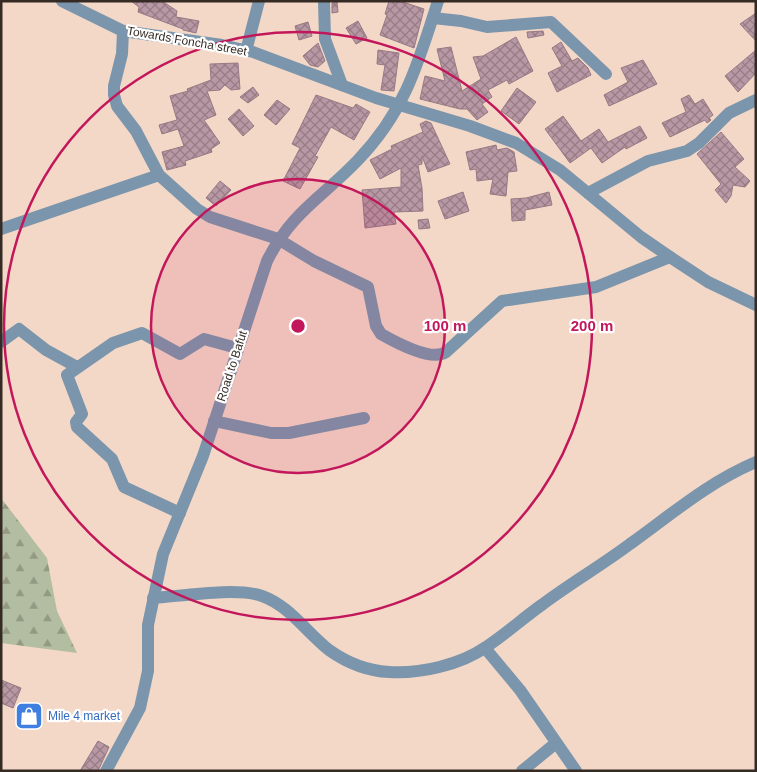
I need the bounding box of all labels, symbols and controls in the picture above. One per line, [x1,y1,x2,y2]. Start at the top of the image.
street label: Towards Foncha street [126,24,249,59]
centre of rings [289,317,307,335]
text: 100 m [424,317,466,334]
text: 200 m [571,317,613,334]
street label: Road to Bafut [214,328,250,403]
shop icon: Mile 4 market [14,701,44,731]
place label: Mile 4 market [48,709,121,723]

